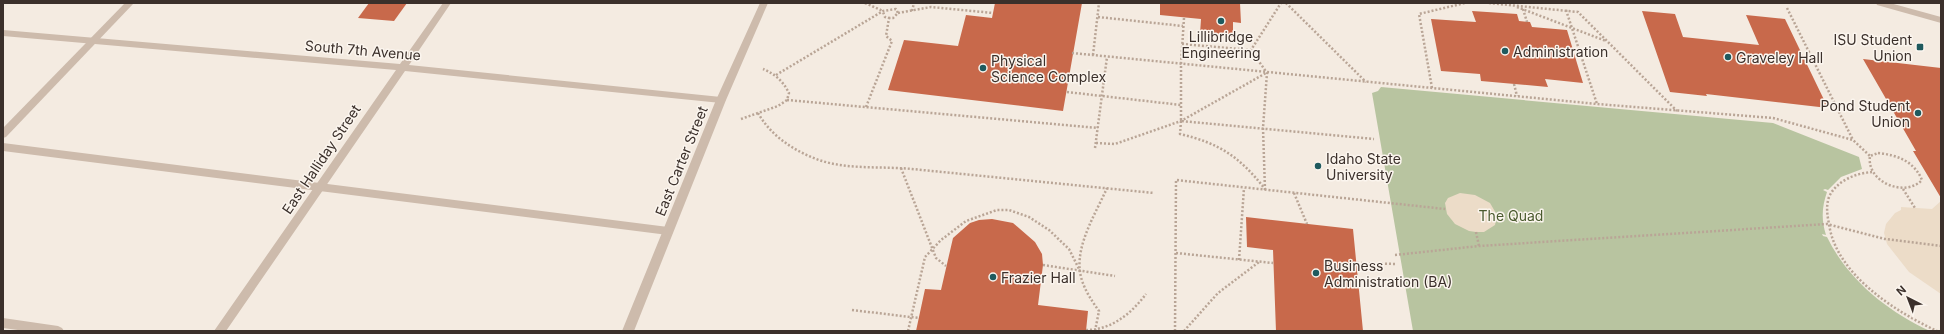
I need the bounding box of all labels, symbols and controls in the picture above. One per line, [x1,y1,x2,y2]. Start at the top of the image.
marker: Lillibridge Engineering [1216,16,1226,26]
place label: Lillibridge Engineering [1182,28,1261,61]
place label: ISU Student Union [1833,31,1912,64]
street label: South 7th Avenue [304,36,422,64]
marker: ISU Student Union [1915,42,1925,52]
place label: Administration [1513,43,1608,60]
marker: Administration [1500,46,1510,56]
place label: Graveley Hall [1736,49,1823,66]
place label: Physical Science Complex [991,52,1107,85]
marker: Graveley Hall [1723,52,1733,62]
marker: Physical Science Complex [978,63,988,73]
place label: Pond Student Union [1821,97,1910,130]
street label: East Halliday Street [278,101,364,217]
street label: East Carter Street [651,103,711,218]
marker: Pond Student Union [1913,108,1923,118]
place label: Idaho State University [1326,150,1401,183]
marker: Idaho State University [1313,161,1323,171]
park label: The Quad [1479,207,1543,224]
place label: Business Administration (BA) [1324,257,1452,290]
marker: Business Administration (BA) [1311,268,1321,278]
place label: Frazier Hall [1001,269,1076,286]
marker: Frazier Hall [988,272,998,282]
north arrow [1888,278,1928,318]
text: N [1894,283,1909,299]

